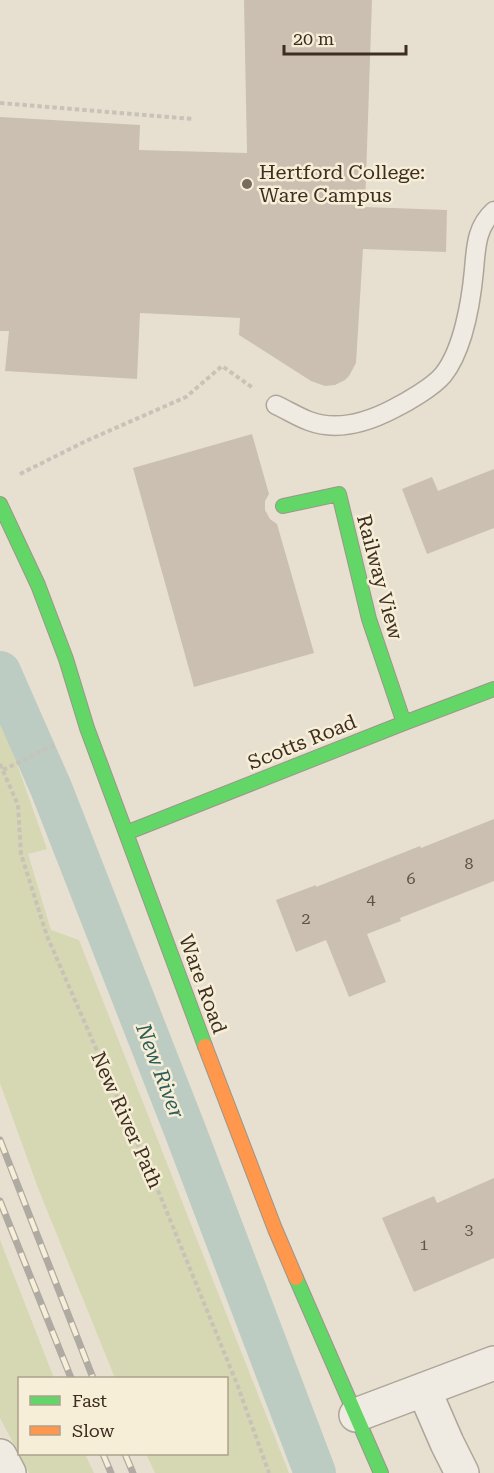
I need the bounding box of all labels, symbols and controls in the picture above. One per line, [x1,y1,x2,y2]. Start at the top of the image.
scale bar [284,18,406,56]
text: 20 m [293,28,334,49]
place label: Hertford College: Ware Campus [259,160,425,207]
marker: Hertford College: Ware Campus [240,177,254,191]
street label: Railway View [352,512,408,642]
street label: Scotts Road [244,709,360,775]
house number: 8 [465,854,474,873]
house number: 6 [407,869,416,888]
house number: 4 [367,890,376,909]
house number: 2 [302,909,311,928]
street label: Ware Road [174,931,232,1037]
water label: New River [131,1019,189,1122]
street label: New River Path [86,1048,168,1192]
house number: 3 [465,1220,474,1239]
house number: 1 [420,1235,429,1254]
legend [18,1377,228,1455]
text: Fast [72,1390,107,1411]
text: Slow [72,1420,114,1441]

